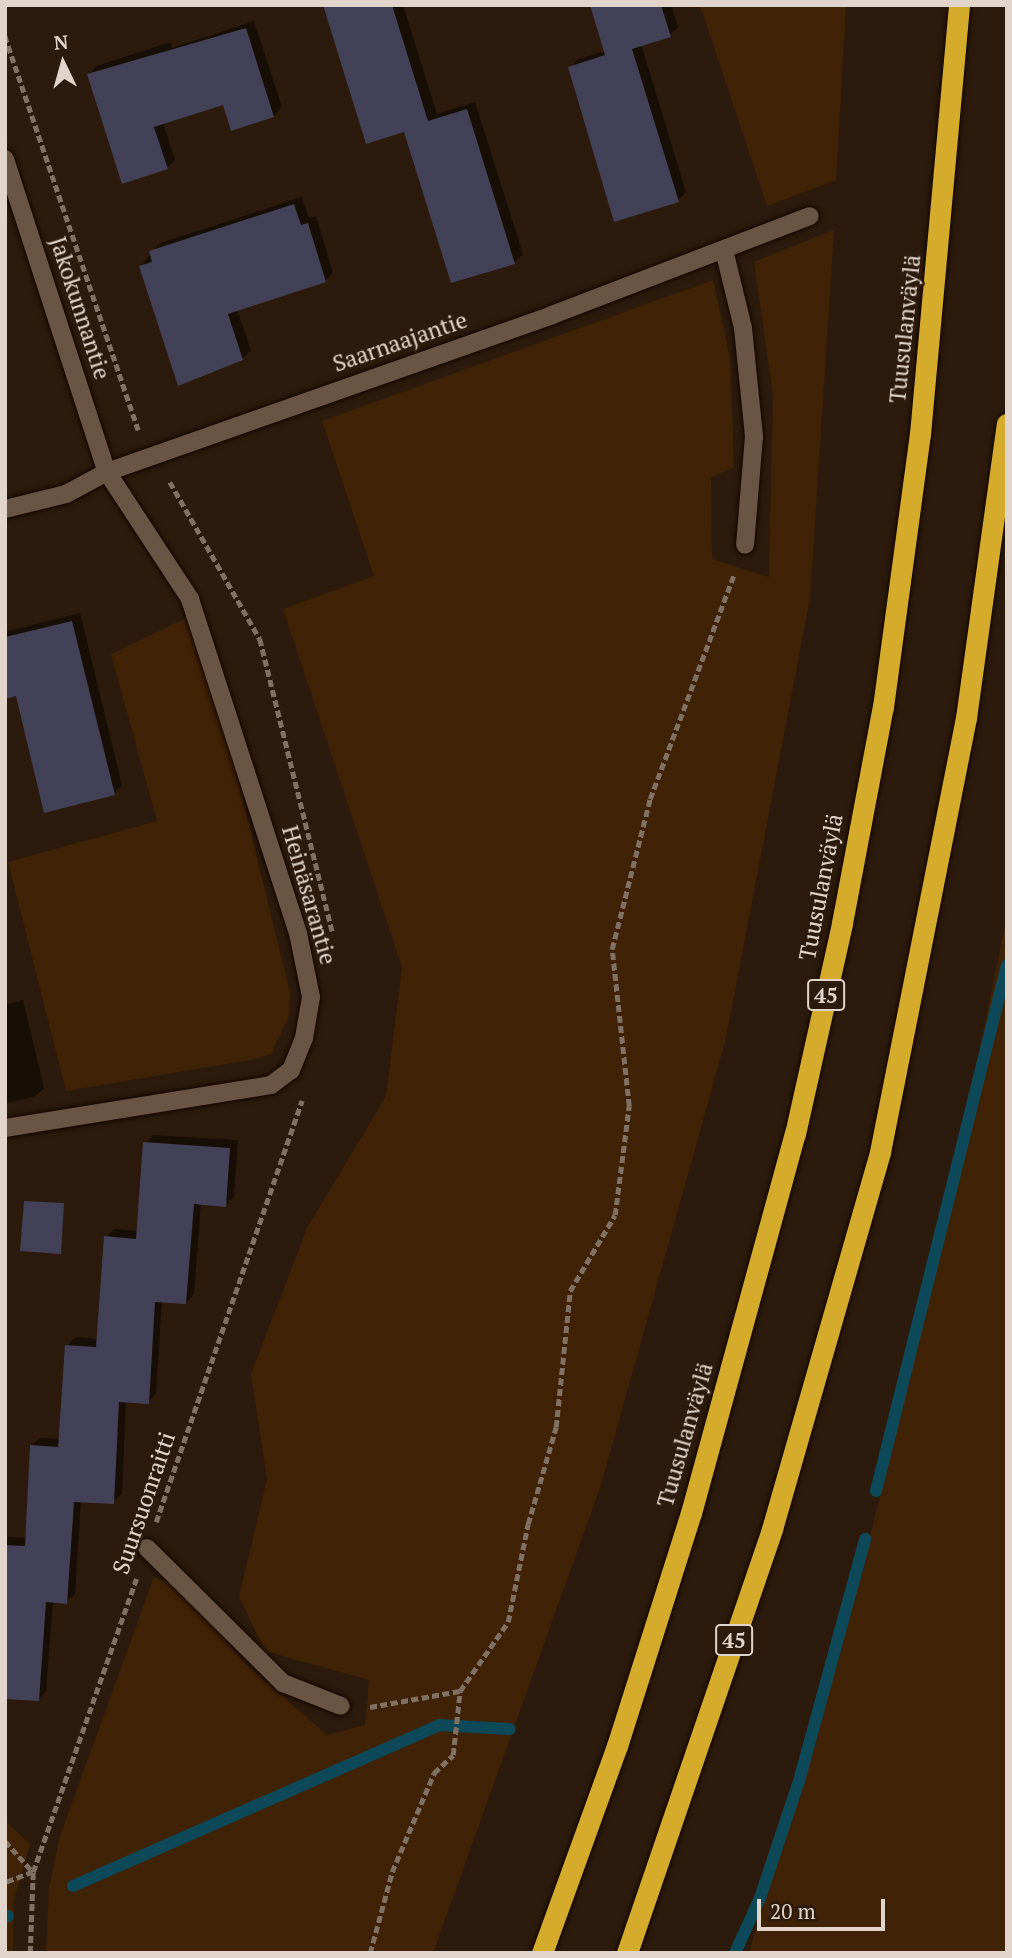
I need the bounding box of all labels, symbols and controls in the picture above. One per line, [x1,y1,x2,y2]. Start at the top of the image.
north arrow [28,28,98,98]
text: N [53,29,69,55]
street label: Jakokunnantie [44,233,116,383]
street label: Tuusulanväylä [884,254,926,404]
street label: Saarnaajantie [329,306,471,378]
street label: Tuusulanväylä [793,811,849,963]
street label: Heinäsarantie [276,822,342,968]
road number: 45 [807,978,845,1012]
street label: Tuusulanväylä [651,1360,719,1510]
street label: Suursuonraitti [107,1428,181,1578]
road number: 45 [715,1622,753,1658]
scale bar [760,1884,888,1928]
text: 20 m [770,1897,816,1925]

